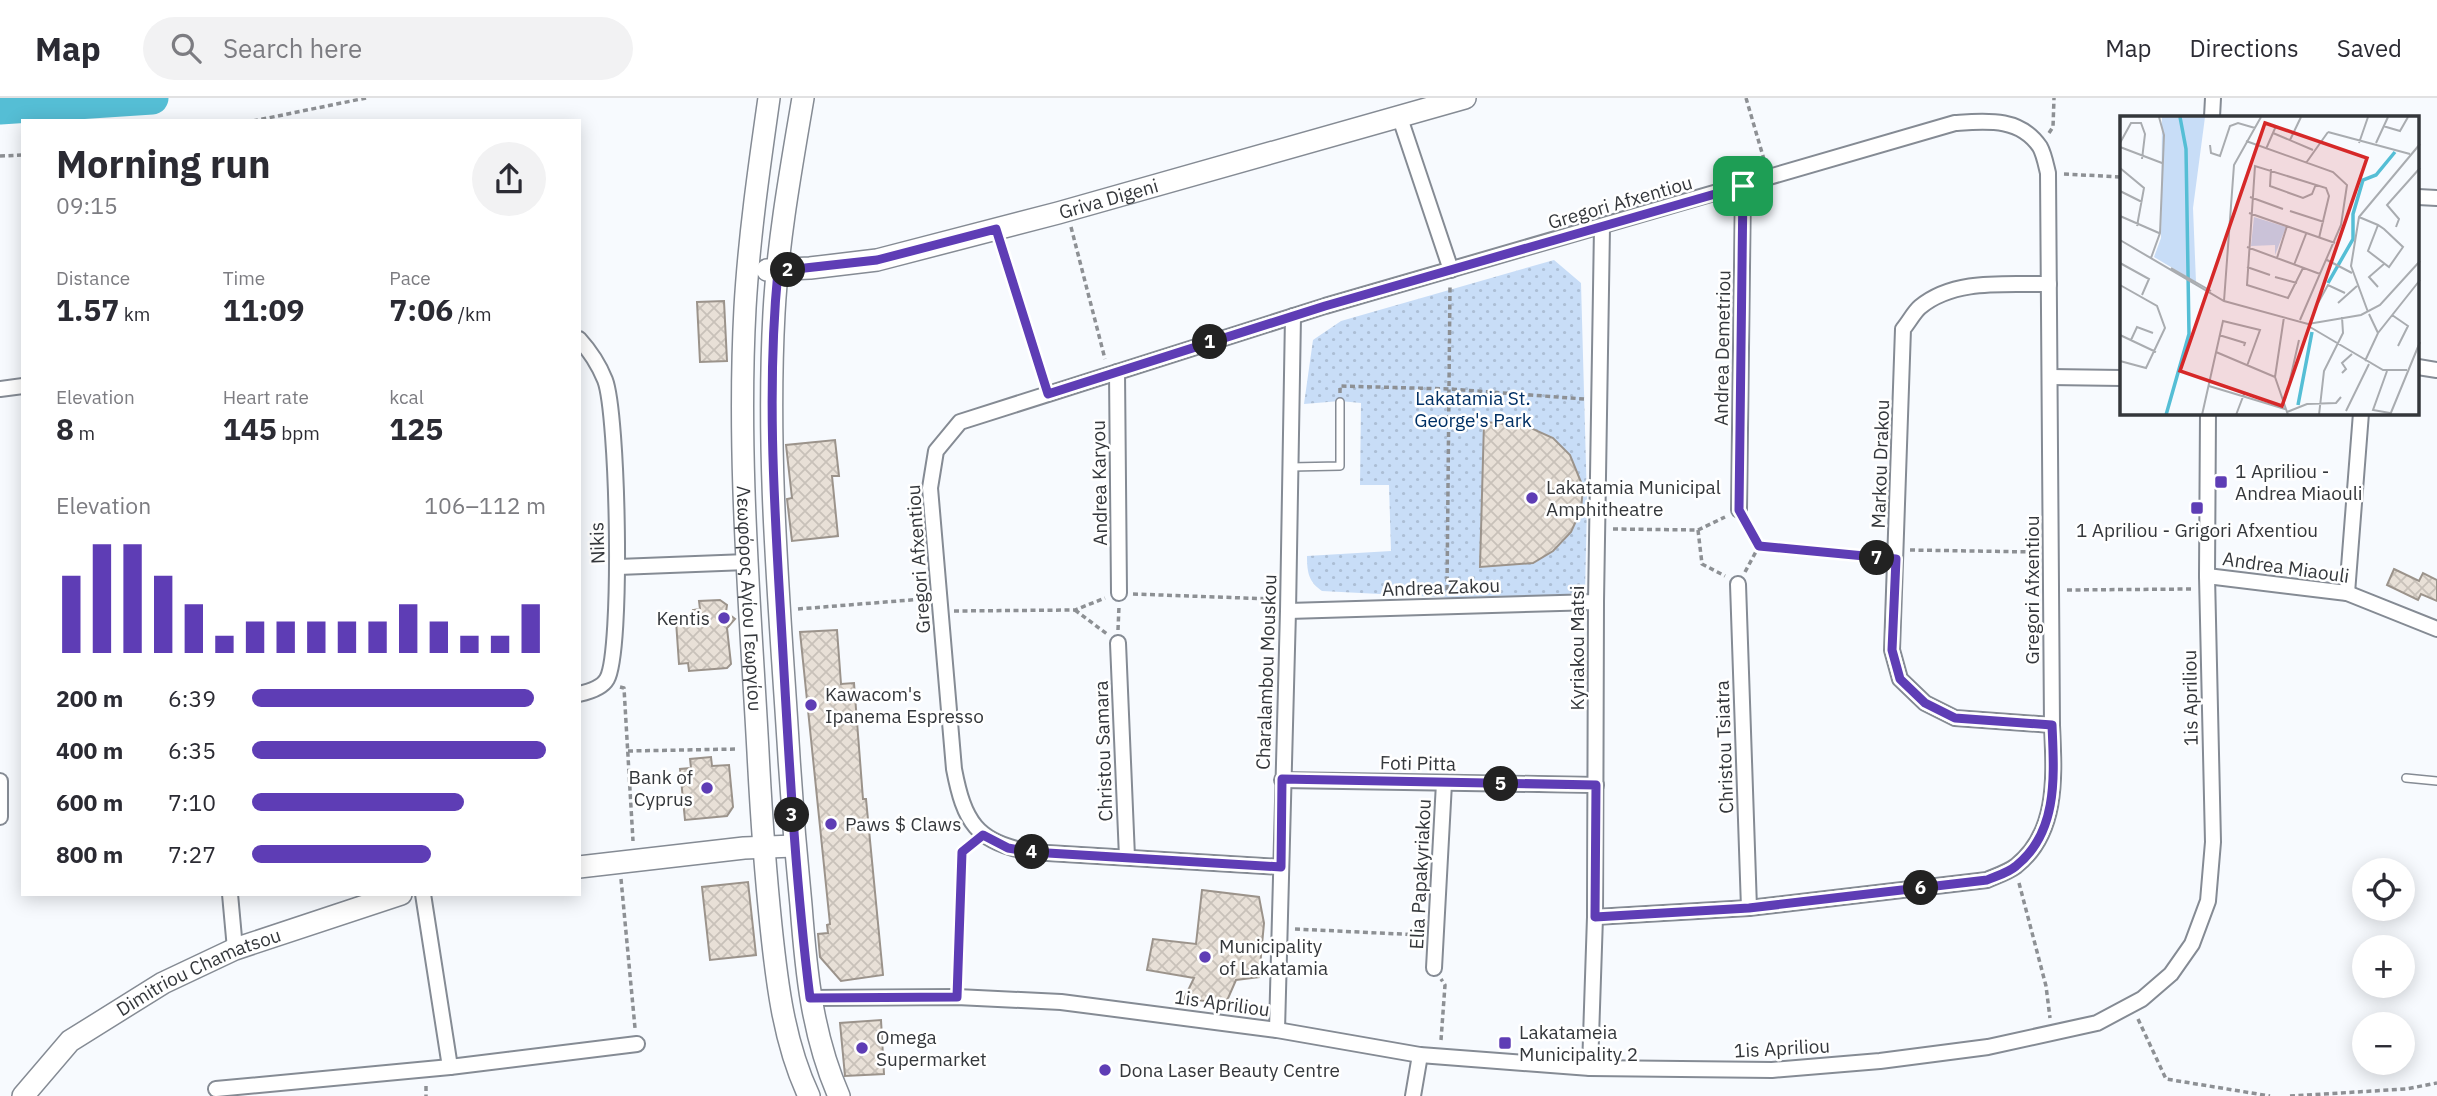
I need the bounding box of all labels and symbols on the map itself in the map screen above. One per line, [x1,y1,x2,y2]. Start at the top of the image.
inset map [2120,116,2420,415]
pin [1713,156,1773,216]
street label: Gregori Afxentiou [1545,170,1695,234]
street label: Griva Digeni [1056,173,1161,224]
pin: 2 [770,252,806,288]
street label: Andrea Demetriou [1709,270,1735,426]
pin: 1 [1192,324,1228,360]
park label: Lakatamia St. George's Park [1414,386,1532,432]
street label: Markou Drakou [1866,399,1894,529]
street label: Andrea Karyou [1086,420,1112,546]
place label: 1 Apriliou - Andrea Miaouli [2235,459,2363,505]
marker: 1 Apriliou - Andrea Miaouli [2213,474,2229,490]
place label: Lakatamia Municipal Amphitheatre [1546,475,1721,521]
street label: Gregori Afxentiou [901,484,935,634]
street label: Λεωφόρος Αγίου Γεωργίου [732,485,768,712]
marker: Lakatamia Municipal Amphitheatre [1524,490,1540,506]
marker: 1 Apriliou - Grigori Afxentiou [2189,500,2205,516]
street label: Gregori Afxentiou [2020,515,2044,665]
place label: 1 Apriliou - Grigori Afxentiou [2076,518,2318,542]
street label: Nikis [584,521,610,565]
pin: 7 [1860,540,1895,575]
street label: Andrea Miaouli [2221,546,2351,588]
street label: Andrea Zakou [1382,573,1500,601]
street label: Charalambou Mouskou [1251,574,1281,770]
street label: Kyriakou Matsi [1565,585,1589,711]
place label: Kentis [657,606,710,630]
marker: Kentis [716,610,732,626]
street label: 1is Apriliou [2177,650,2203,746]
street label: Christou Samara [1089,680,1117,822]
street label: Christou Tsiatra [1710,680,1738,814]
place label: Kawacom's Ipanema Espresso [825,682,984,728]
marker: Kawacom's Ipanema Espresso [803,697,819,713]
street label: Foti Pitta [1380,750,1456,776]
place label: Bank of Cyprus [628,765,693,811]
pin: 5 [1484,766,1518,802]
marker: Bank of Cyprus [699,780,715,796]
pin: 3 [774,798,810,832]
street label: Elia Papakyriakou [1404,798,1436,950]
place label: Paws $ Claws [845,812,961,836]
marker: Paws $ Claws [823,816,839,832]
pin: 4 [1014,834,1050,870]
pin: 6 [1904,870,1938,906]
street label: Dimitriou Chamatsou [112,923,284,1021]
place label: Municipality of Lakatamia [1219,934,1328,980]
marker: Municipality of Lakatamia [1197,949,1213,965]
street label: 1is Apriliou [1173,984,1271,1022]
place label: Lakatameia Municipality 2 [1519,1020,1638,1066]
place label: Omega Supermarket [876,1025,987,1071]
street label: 1is Apriliou [1733,1033,1831,1063]
marker: Lakatameia Municipality 2 [1497,1035,1513,1051]
marker: Omega Supermarket [854,1040,870,1056]
place label: Dona Laser Beauty Centre [1119,1058,1340,1082]
marker: Dona Laser Beauty Centre [1097,1062,1113,1078]

